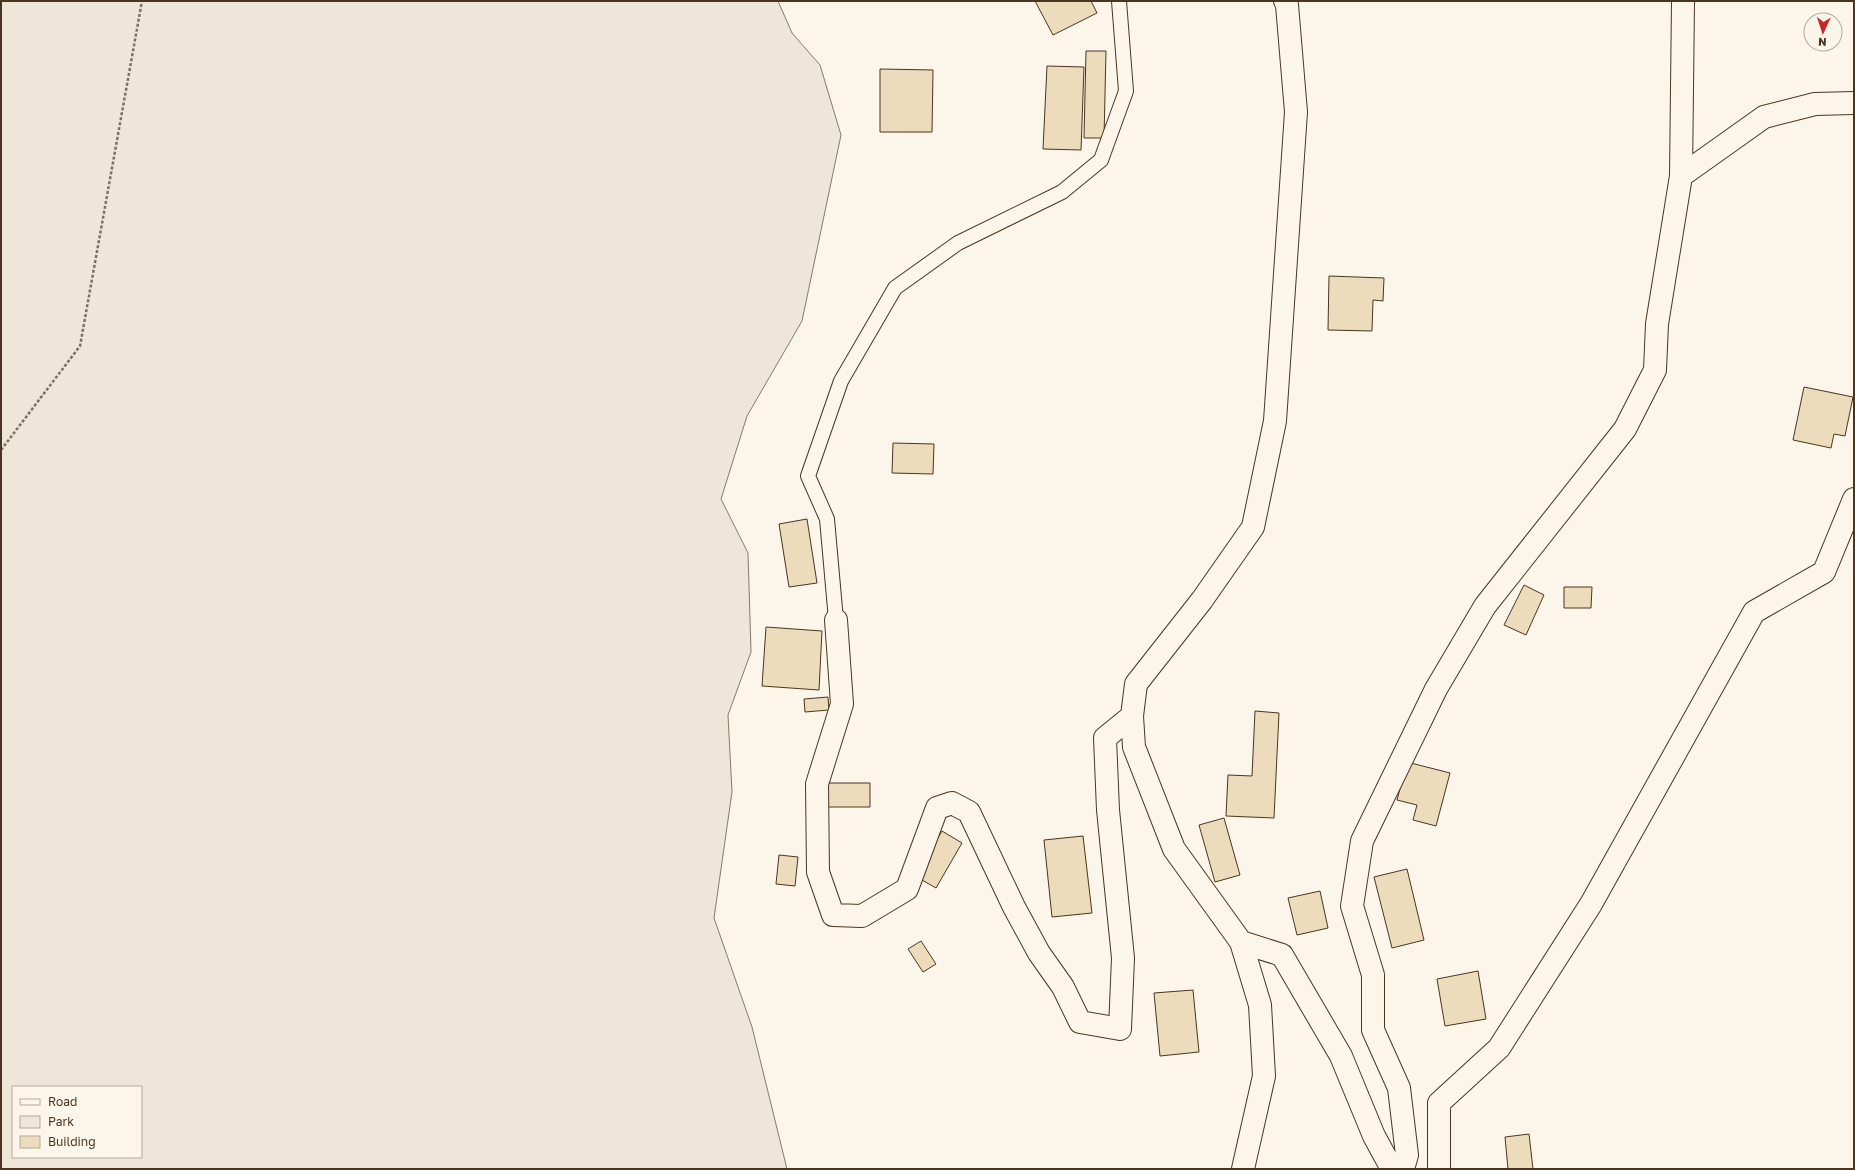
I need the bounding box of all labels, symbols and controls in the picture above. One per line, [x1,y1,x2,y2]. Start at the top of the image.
north arrow [1803,12,1843,52]
text: N [1818,36,1827,49]
legend [12,1086,142,1158]
text: Road [48,1094,77,1109]
text: Park [48,1114,74,1129]
text: Building [48,1134,96,1149]

